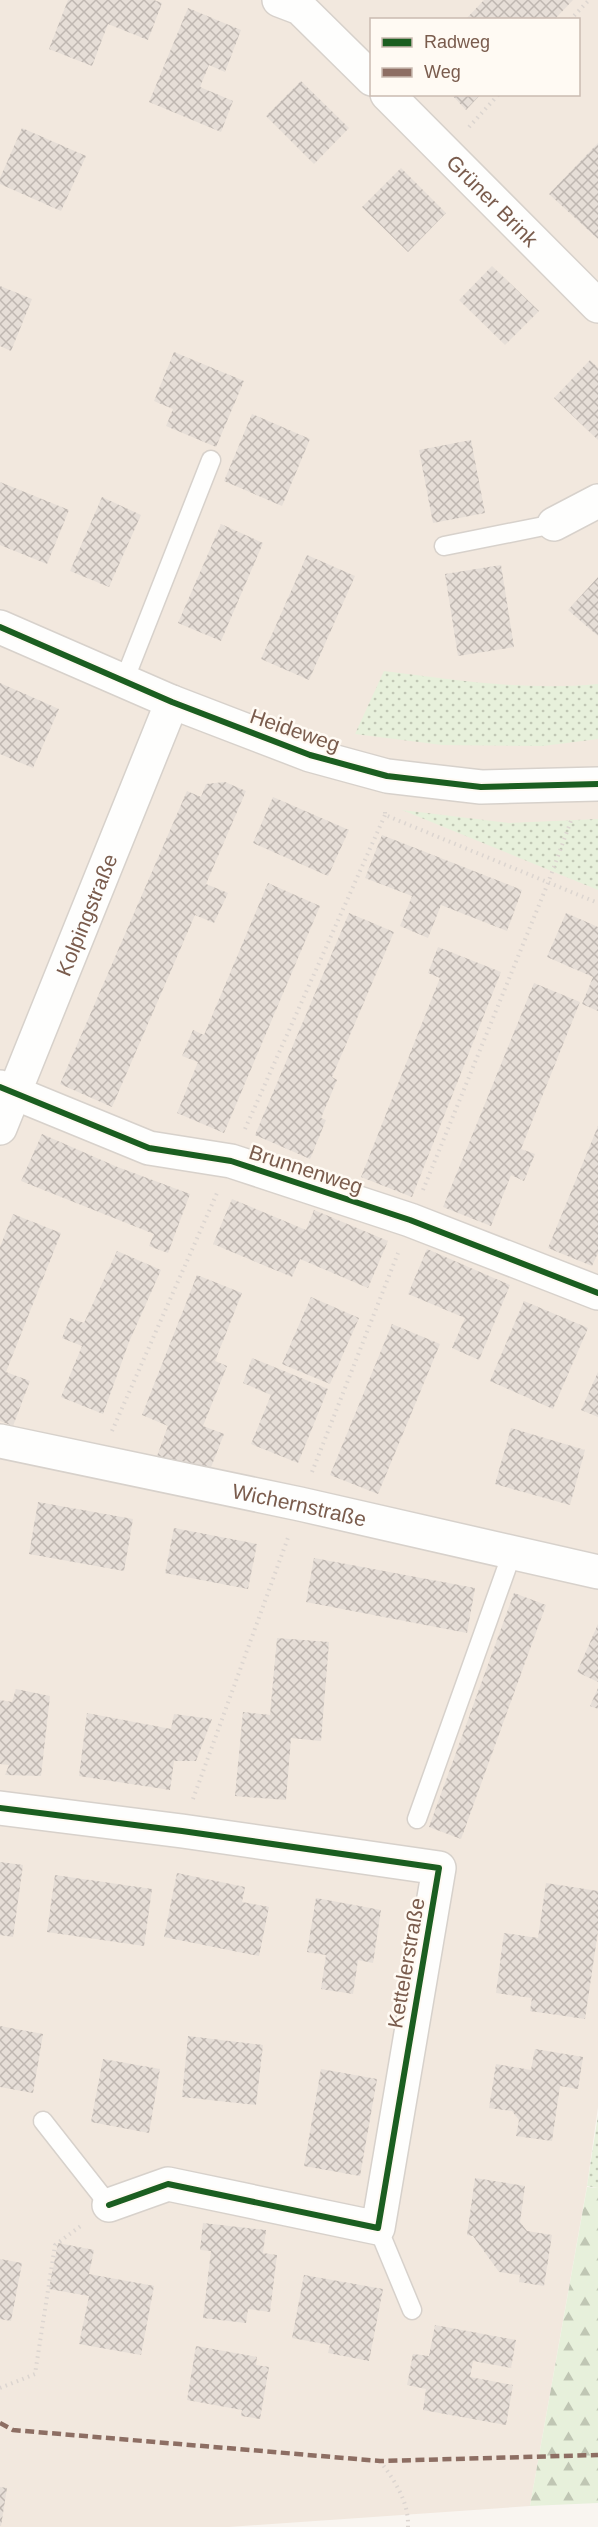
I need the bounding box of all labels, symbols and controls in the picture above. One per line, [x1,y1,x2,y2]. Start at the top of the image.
legend [370,18,580,96]
text: Radweg [424,32,490,52]
text: Weg [424,62,461,82]
street label: Grüner Brink [443,150,543,251]
street label: Heideweg [247,704,343,756]
street label: Kolpingstraße [51,850,121,979]
street label: Brunnenweg [246,1140,366,1198]
street label: Wichernstraße [230,1479,369,1530]
street label: Kettelerstraße [383,1896,429,2030]

